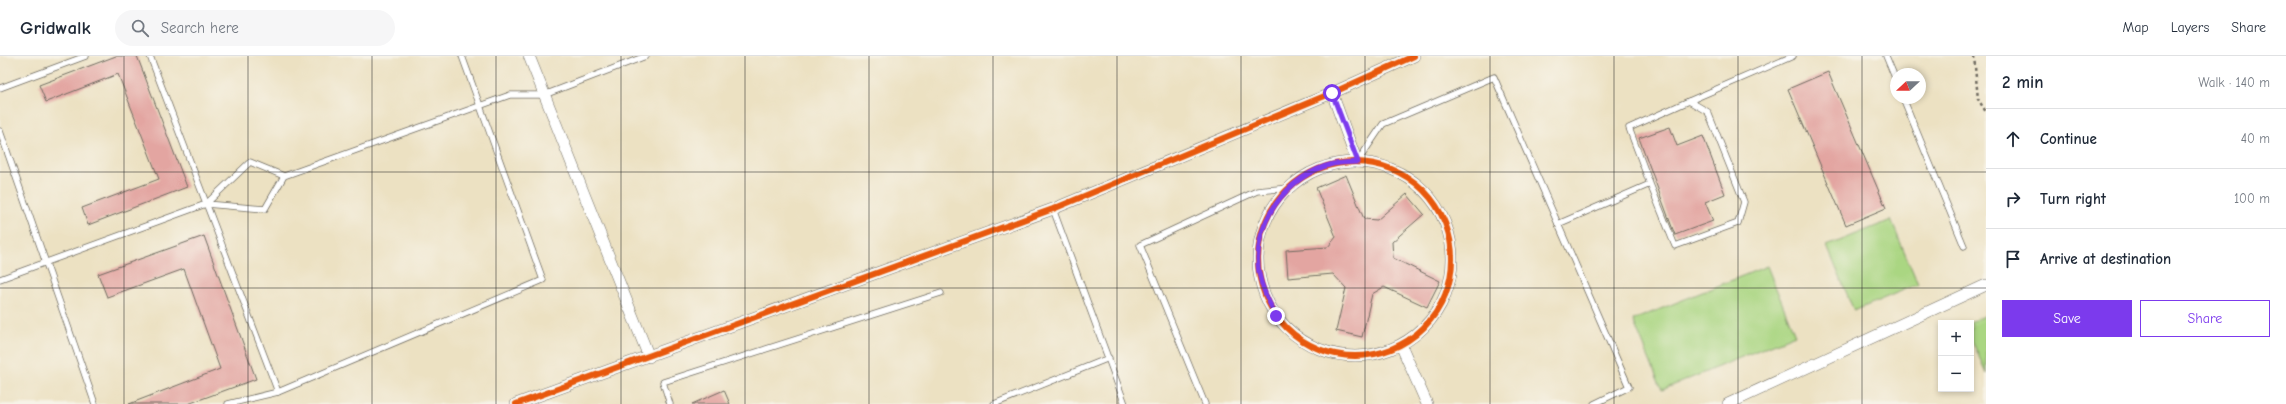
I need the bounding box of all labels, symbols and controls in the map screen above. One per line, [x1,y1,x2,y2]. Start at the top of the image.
search box [115,10,395,46]
text: Gridwalk [20,17,91,39]
icon: search [129,17,151,39]
text: Search here [161,19,239,37]
text: Map [2122,19,2149,36]
text: Layers [2171,19,2209,36]
text: Share [2231,19,2266,36]
north arrow [1890,68,1926,104]
text: 2 min [2002,73,2043,92]
text: Walk · 140 m [2198,75,2270,90]
route start [1323,84,1341,102]
icon: ahead [2002,128,2024,150]
text: Continue [2040,130,2097,148]
text: 40 m [2241,131,2270,146]
icon: right [2002,188,2024,210]
text: Turn right [2040,190,2106,208]
text: 100 m [2234,191,2270,206]
icon: arrive [2002,248,2024,270]
text: Arrive at destination [2040,250,2171,268]
button: Save [2002,300,2132,337]
button: Share [2140,300,2270,337]
route end [1267,307,1285,325]
map controls [1938,320,1974,392]
button: + [1938,320,1974,356]
button: − [1938,356,1974,392]

